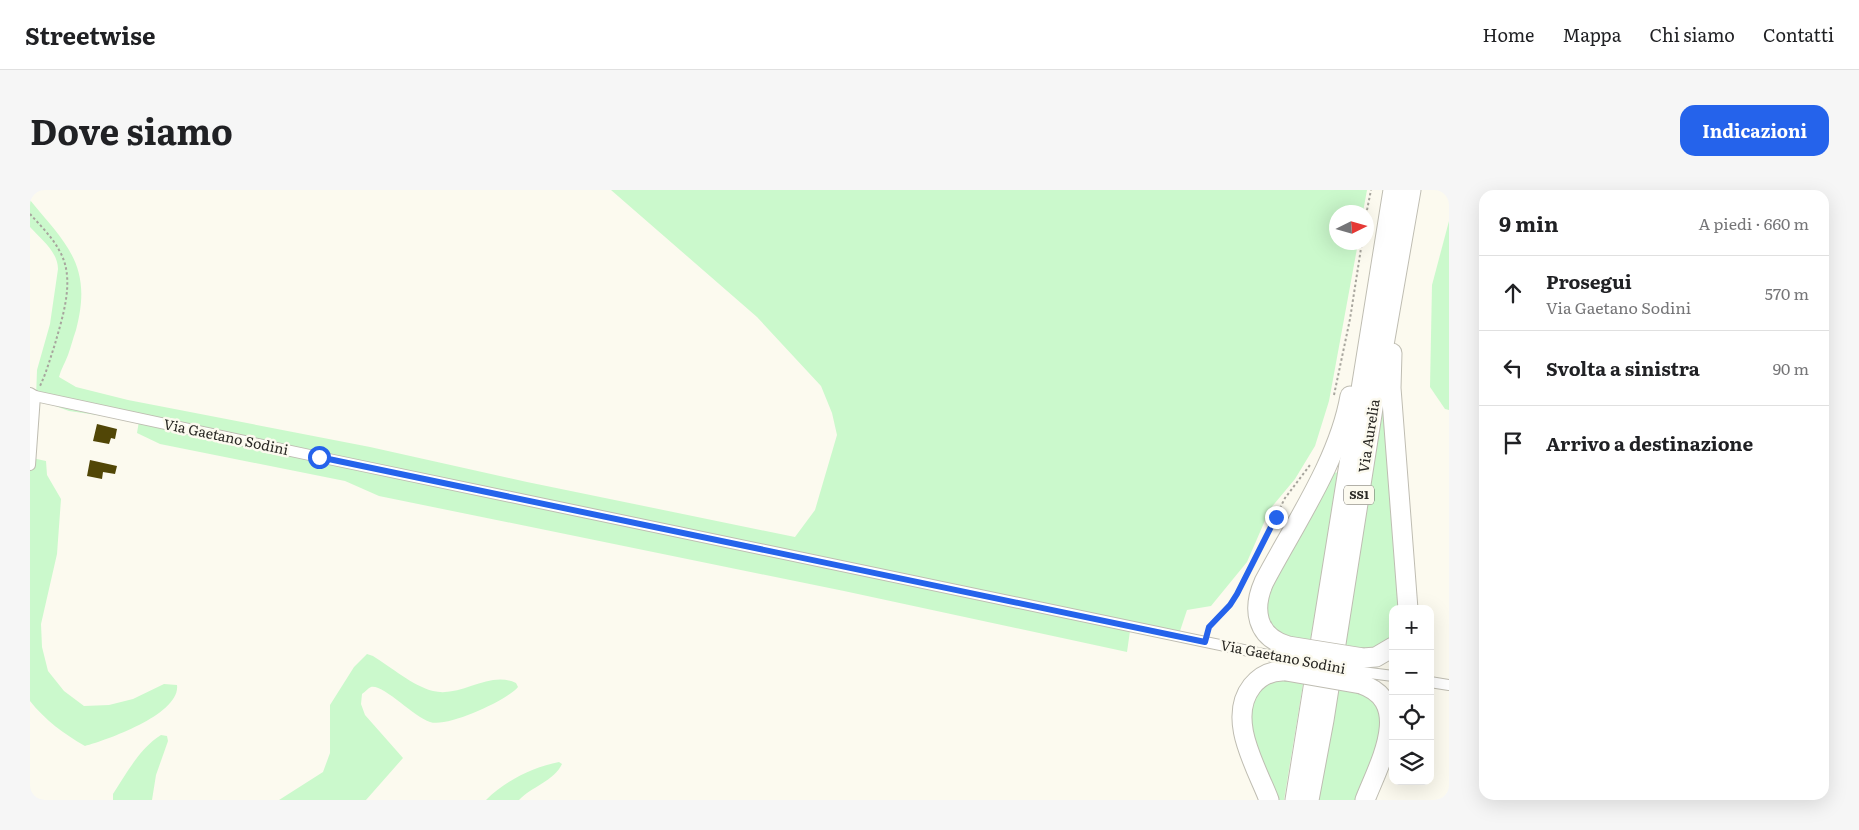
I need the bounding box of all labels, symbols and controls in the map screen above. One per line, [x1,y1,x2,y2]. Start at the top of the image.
text: Streetwise [25,17,155,52]
text: Home [1482,21,1534,48]
text: Mappa [1562,21,1621,48]
text: Chi siamo [1649,21,1735,48]
text: Contatti [1763,21,1834,48]
text: Dove siamo [30,104,233,156]
button: Indicazioni [1680,105,1829,156]
north arrow [1329,205,1374,250]
text: 9 min [1499,207,1559,238]
text: A piedi · 660 m [1699,211,1809,235]
text: Prosegui [1546,267,1632,295]
icon: ahead [1499,279,1527,307]
text: 570 m [1765,281,1809,305]
text: Via Gaetano Sodini [1546,295,1691,319]
icon: left [1499,354,1527,382]
text: Svolta a sinistra [1546,354,1700,382]
text: 90 m [1773,356,1809,380]
street label: Via Aurelia [1352,397,1384,474]
street label: Via Gaetano Sodini [162,413,291,459]
icon: arrive [1499,429,1527,457]
text: Arrivo a destinazione [1546,429,1753,457]
route start [308,446,331,469]
road number: SS1 [1344,486,1374,504]
route end [1265,506,1288,529]
map controls [1389,605,1434,785]
button: + [1389,605,1434,650]
street label: Via Gaetano Sodini [1219,634,1348,678]
button: − [1389,650,1434,695]
button: locate [1389,695,1434,740]
button: layers [1389,740,1434,785]

